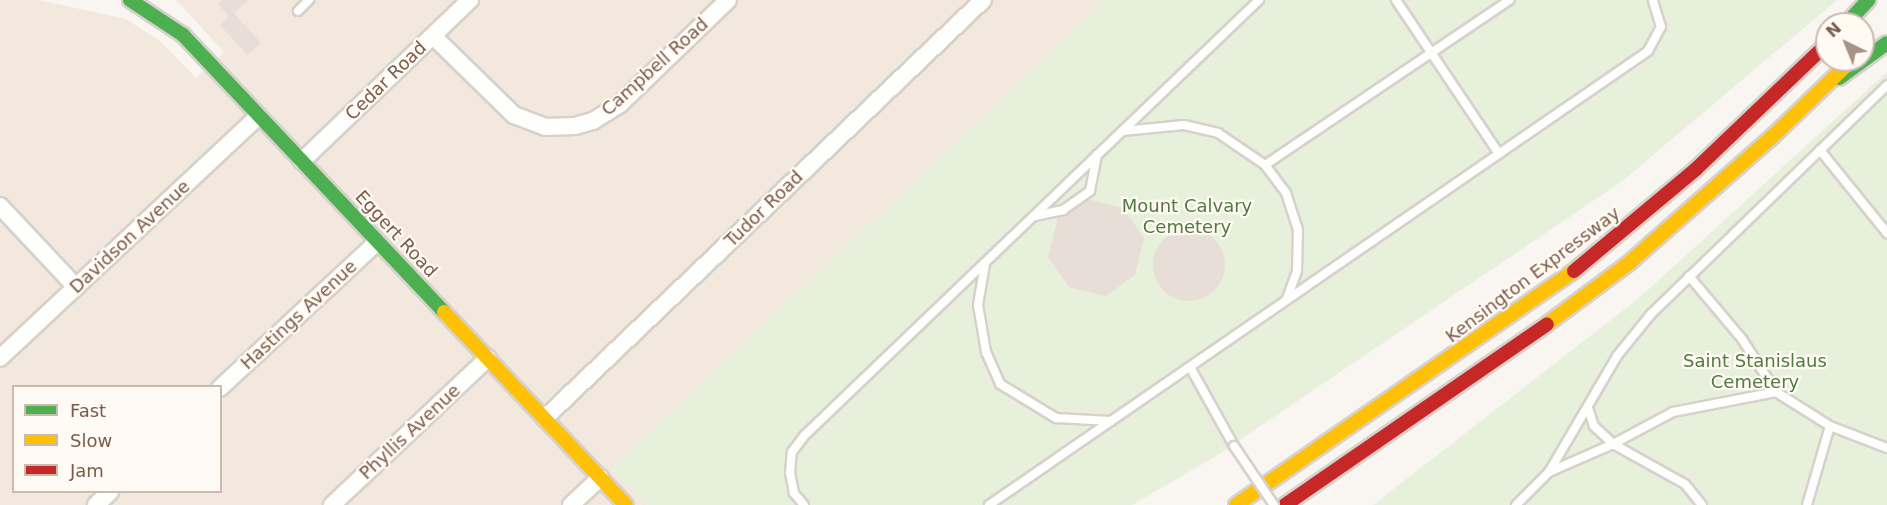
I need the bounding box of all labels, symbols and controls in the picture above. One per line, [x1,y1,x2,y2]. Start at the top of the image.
north arrow [1815,12,1875,72]
street label: Campbell Road [597,13,713,121]
text: N [1822,18,1845,41]
street label: Cedar Road [341,37,431,125]
street label: Tudor Road [720,166,808,252]
street label: Davidson Avenue [65,176,195,298]
street label: Eggert Road [350,186,442,282]
park label: Mount Calvary Cemetery [1122,196,1252,238]
street label: Kensington Expressway [1442,202,1624,348]
street label: Hastings Avenue [236,256,362,374]
park label: Saint Stanislaus Cemetery [1683,351,1827,394]
street label: Phyllis Avenue [355,380,465,484]
legend [12,385,222,493]
text: Fast [70,400,106,421]
text: Slow [70,430,112,451]
text: Jam [70,460,104,481]

